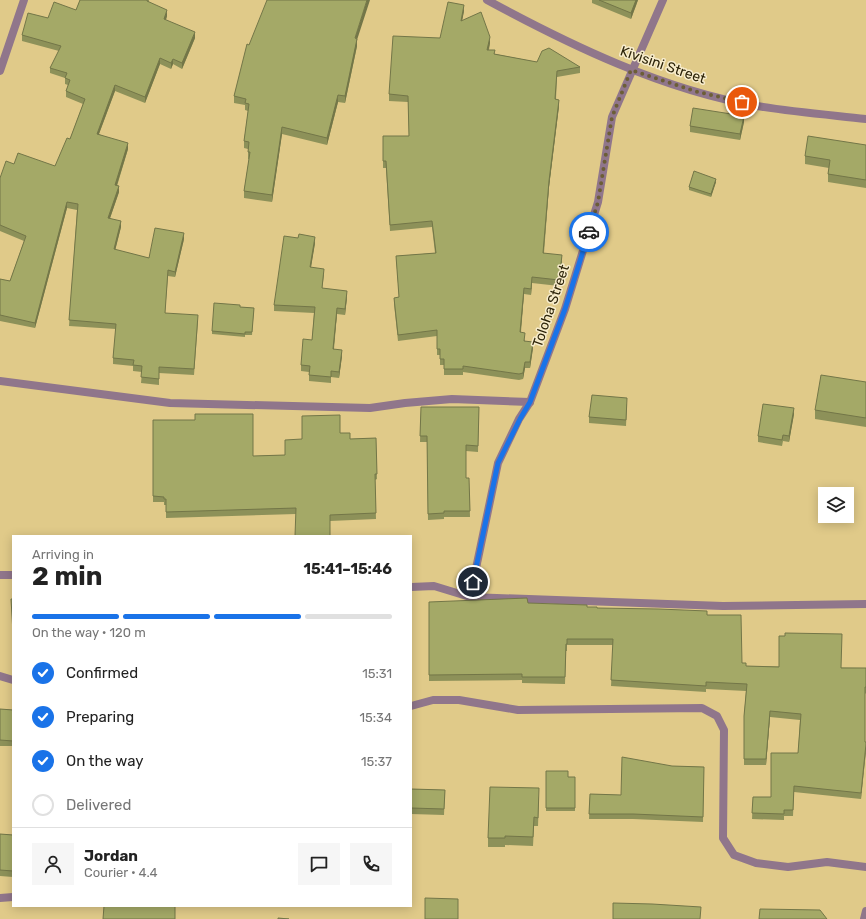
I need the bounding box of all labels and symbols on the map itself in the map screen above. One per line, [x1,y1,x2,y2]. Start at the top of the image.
street label: Kivisini Street [618,42,708,88]
pin [725,85,759,119]
courier [569,212,609,252]
street label: Toloha Street [529,262,573,350]
pin [456,565,490,599]

